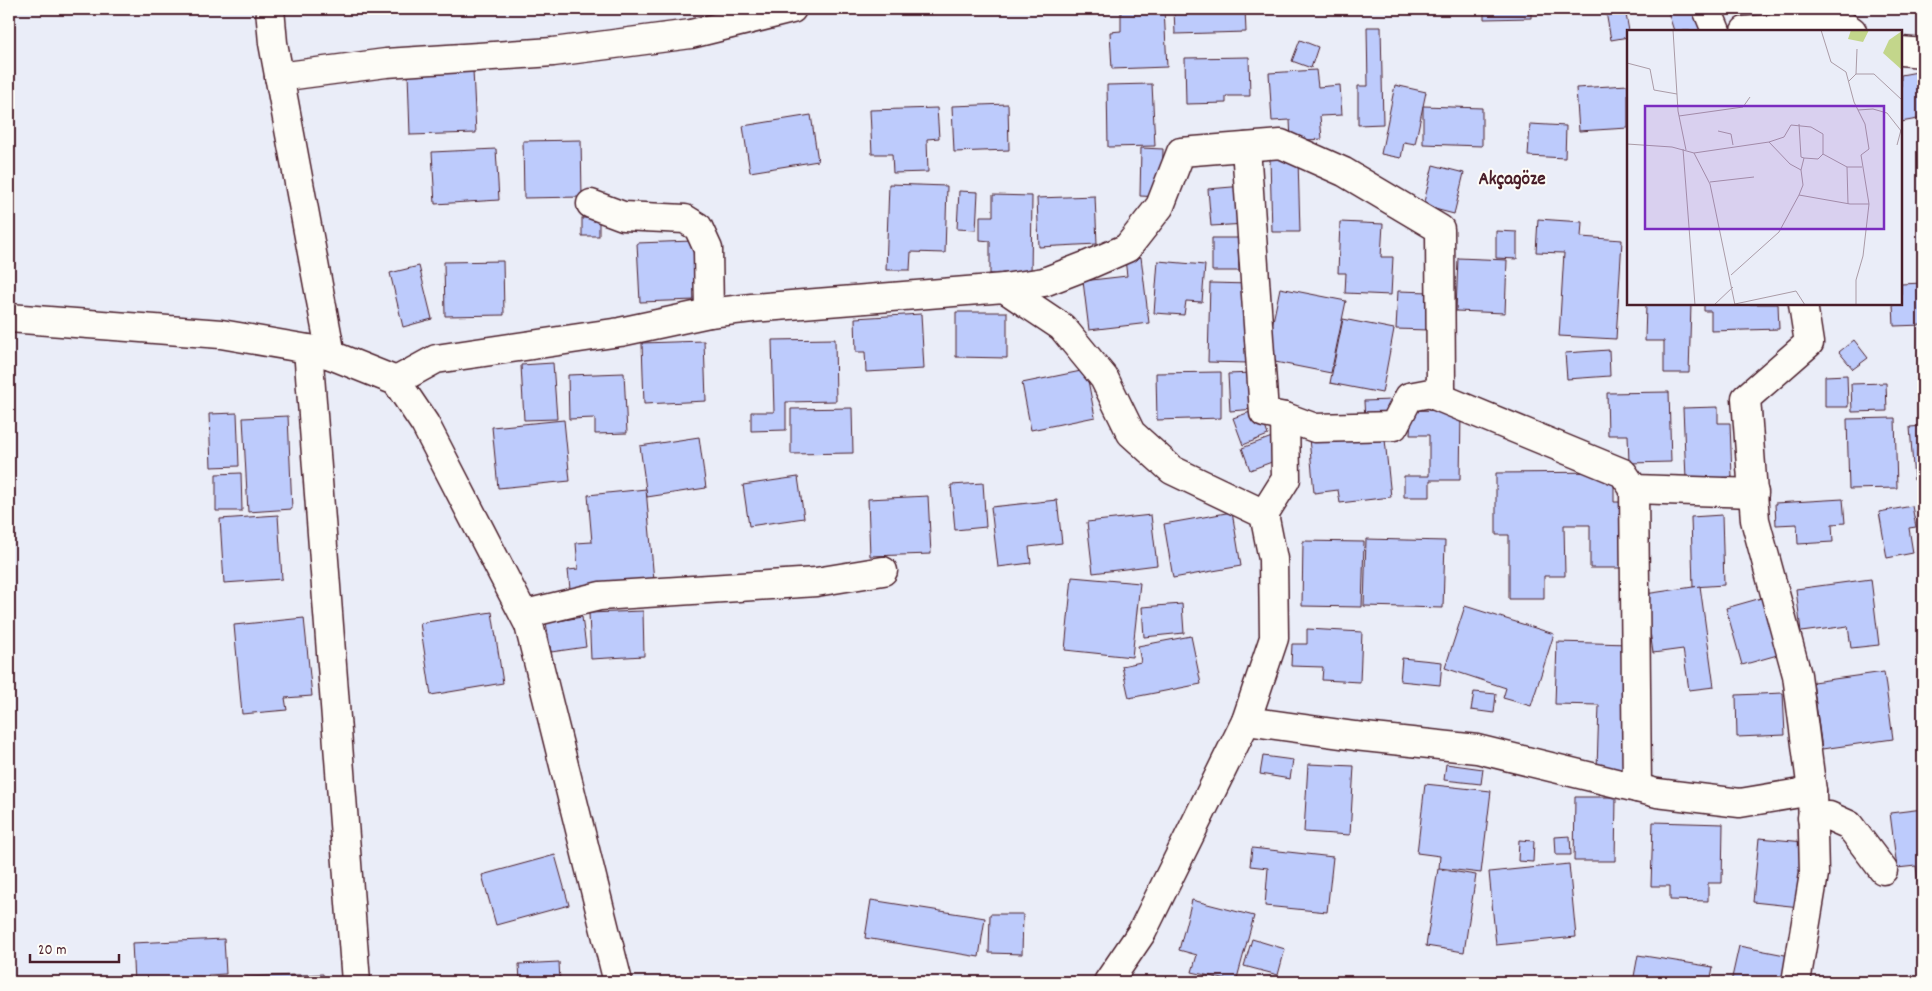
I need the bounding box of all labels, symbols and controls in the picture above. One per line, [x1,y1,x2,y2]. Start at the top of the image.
inset map [1627,30,1902,305]
district label: Akçagöze [1478,167,1546,194]
scale bar [30,931,119,963]
text: 20 m [38,940,66,962]

